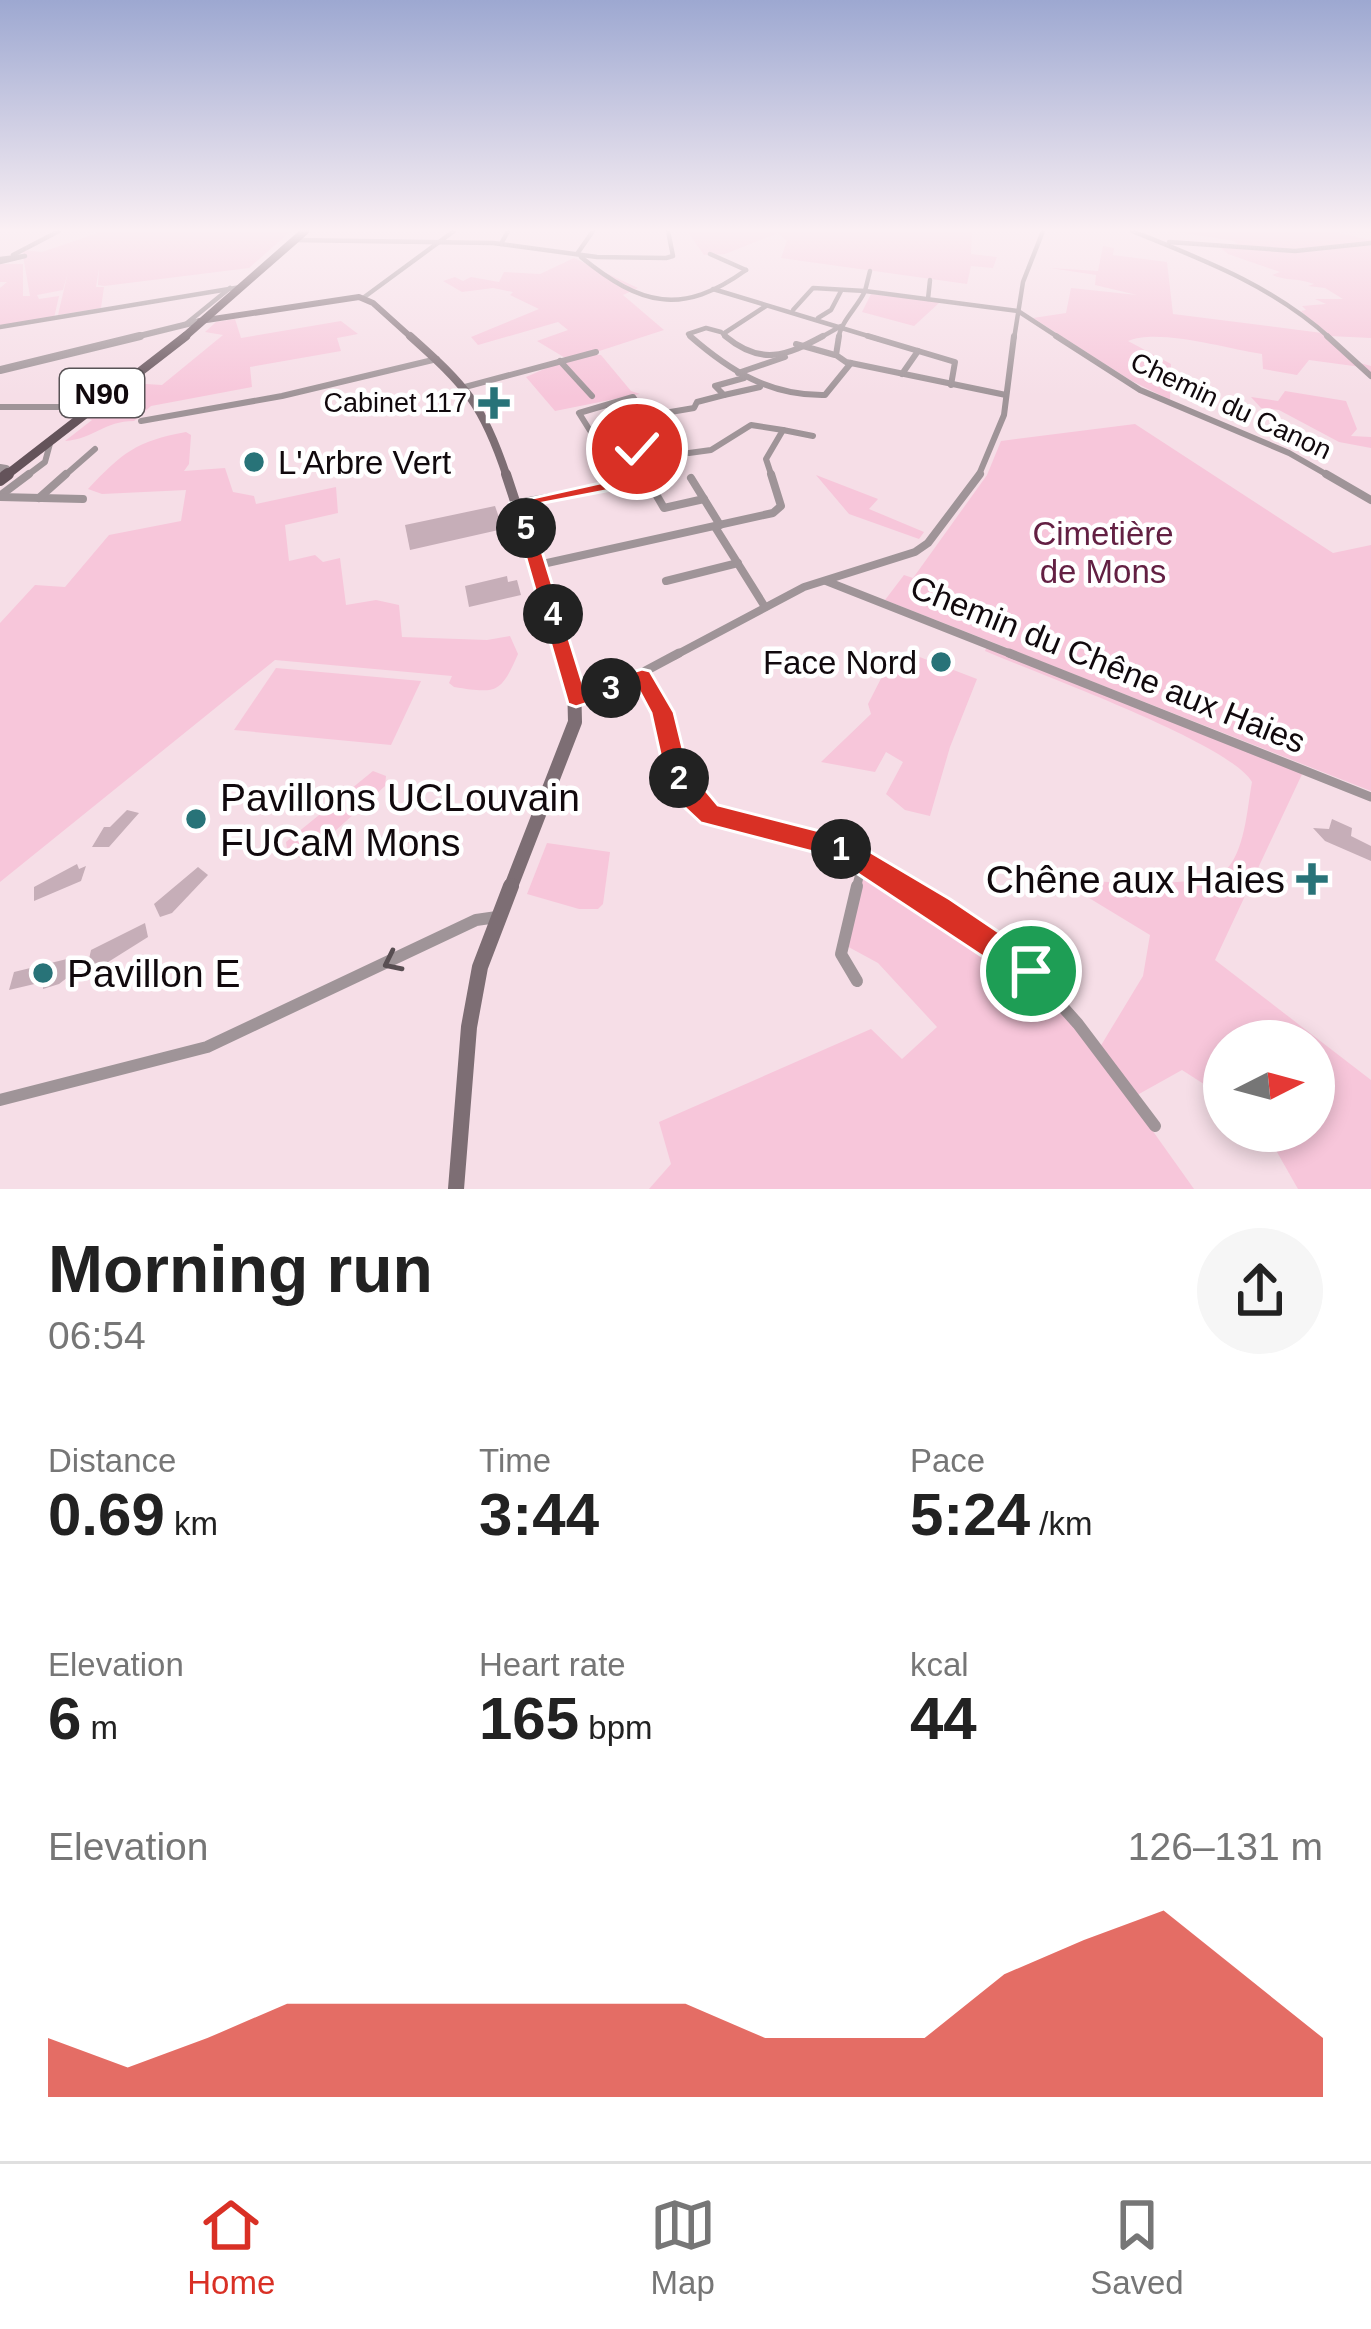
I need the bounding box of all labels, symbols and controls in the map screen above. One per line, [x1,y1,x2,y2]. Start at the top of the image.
street label: Chemin du Canon [1126,346,1336,466]
road number: N90 [60,369,144,417]
marker: Cabinet 117 [478,387,510,419]
place label: Cabinet 117 [323,388,467,418]
pin [586,398,688,500]
icon: check [604,416,670,482]
place label: L'Arbre Vert [278,444,451,481]
marker: L'Arbre Vert [241,449,267,475]
pin: 5 [496,498,556,558]
text: 5 [517,509,535,546]
park label: Cimetière de Mons [1032,515,1174,590]
street label: Chemin du Chêne aux Haies [905,568,1311,760]
pin: 4 [523,584,583,644]
text: 4 [544,595,562,632]
place label: Face Nord [763,644,917,681]
marker: Face Nord [928,649,954,675]
pin: 3 [581,658,641,718]
text: 3 [602,669,620,706]
pin: 2 [649,748,709,808]
text: 2 [670,759,688,796]
place label: Pavillons UCLouvain FUCaM Mons [220,776,580,864]
marker: Pavillons UCLouvain FUCaM Mons [183,806,209,832]
pin: 1 [811,819,871,879]
text: 1 [832,830,850,867]
place label: Chêne aux Haies [986,858,1285,901]
marker: Chêne aux Haies [1296,863,1328,895]
pin [980,920,1082,1022]
icon: arrive [998,938,1064,1004]
one-way arrow [383,948,404,971]
place label: Pavillon E [67,952,240,995]
marker: Pavillon E [30,960,56,986]
north arrow [1203,1020,1335,1152]
map controls [1203,1020,1335,1152]
button: share [1197,1228,1323,1354]
text: Morning run [48,1232,433,1306]
text: 06:54 [48,1314,146,1357]
text: Distance [48,1442,176,1479]
text: Time [479,1442,551,1479]
text: Pace [910,1442,985,1479]
text: 0.69 [48,1481,165,1548]
text: 3:44 [479,1481,599,1548]
text: 5:24 [910,1481,1030,1548]
text: km [165,1505,218,1542]
text: /km [1030,1505,1092,1542]
text: Elevation [48,1646,184,1683]
text: Heart rate [479,1646,626,1683]
text: kcal [910,1646,969,1683]
text: 6 [48,1685,81,1752]
text: 165 [479,1685,579,1752]
text: 44 [910,1685,977,1752]
text: m [81,1709,118,1746]
text: bpm [579,1709,652,1746]
text: Elevation [48,1825,208,1868]
text: 126–131 m [1128,1825,1323,1868]
tab: Home [187,2192,275,2302]
tab: Map [650,2192,716,2302]
tab: Saved [1090,2192,1184,2302]

